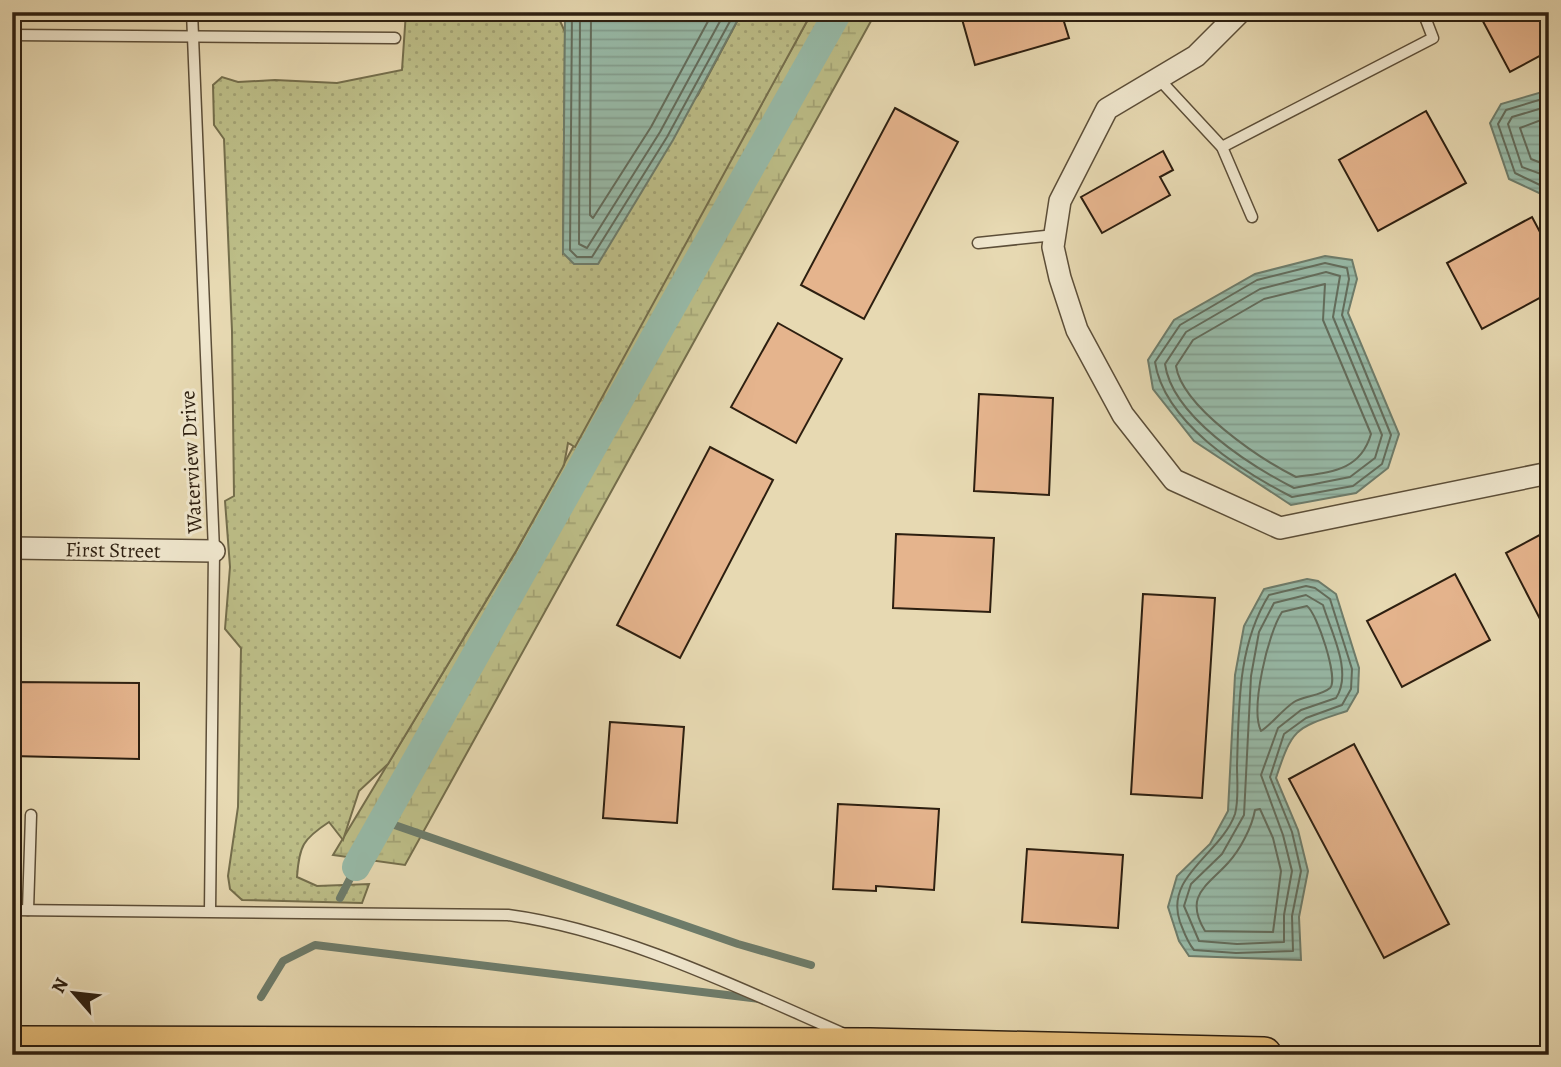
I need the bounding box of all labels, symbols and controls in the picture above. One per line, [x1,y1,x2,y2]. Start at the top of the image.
street label: Waterview Drive [173,390,209,535]
street label: First Street [65,535,161,565]
north arrow [38,958,108,1028]
text: N [45,973,75,998]

